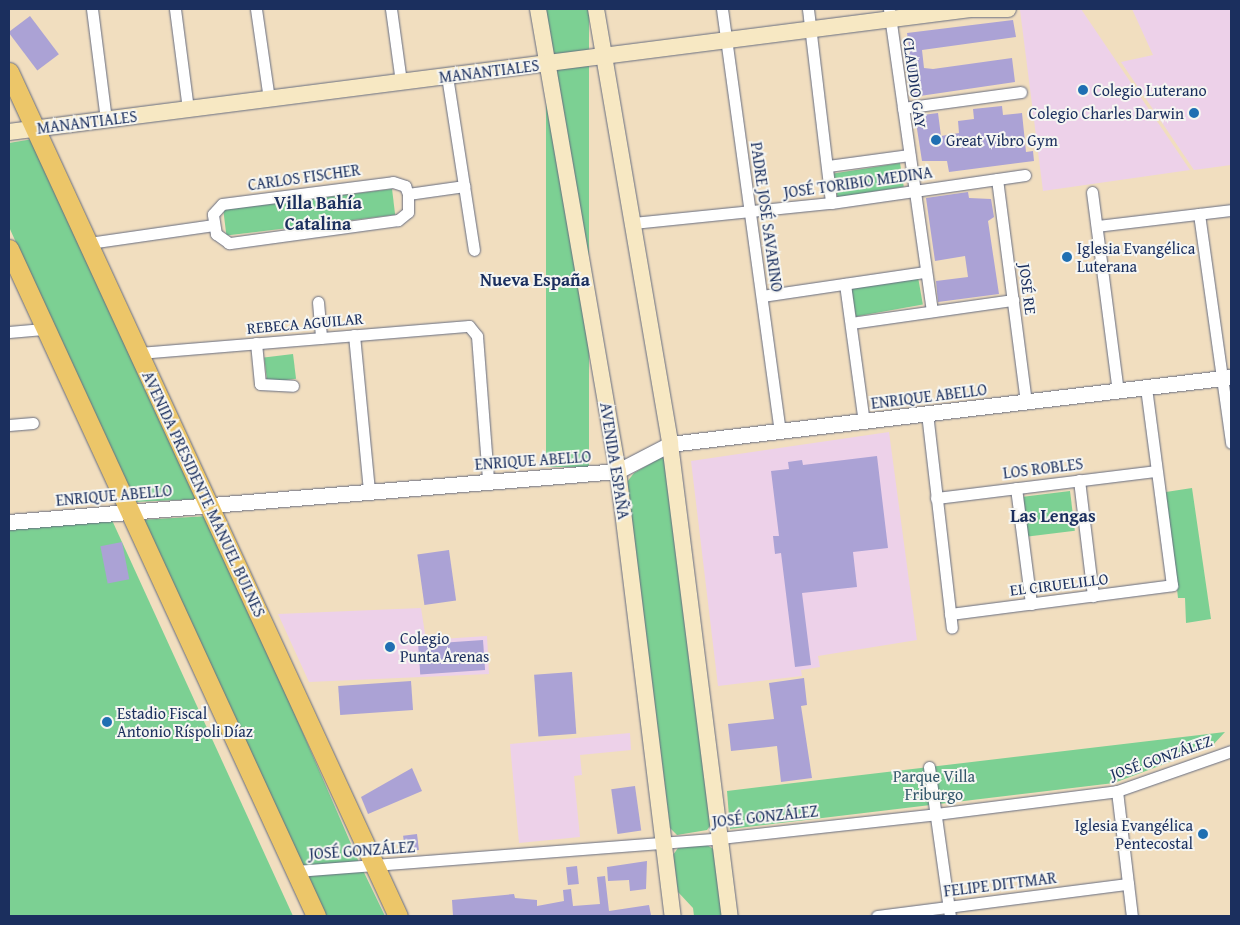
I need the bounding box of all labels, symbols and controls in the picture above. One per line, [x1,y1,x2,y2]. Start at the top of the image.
street label: CLAUDIO GAY [899,36,931,130]
street label: MANANTIALES [438,55,540,87]
place label: Colegio Luterano [1093,80,1207,100]
marker: Colegio Luterano [1077,84,1089,96]
place label: Colegio Charles Darwin [1029,103,1184,123]
street label: MANANTIALES [36,106,138,138]
marker: Colegio Charles Darwin [1188,107,1200,119]
place label: Great Vibro Gym [946,130,1058,150]
marker: Great Vibro Gym [930,134,942,146]
street label: PADRE JOSÉ SAVARINO [747,141,787,293]
street label: CARLOS FISCHER [247,160,361,194]
street label: JOSÉ TORIBIO MEDINA [782,162,934,202]
district label: Villa Bahía Catalina [274,193,362,235]
place label: Iglesia Evangélica Luterana [1077,238,1195,276]
marker: Iglesia Evangélica Luterana [1061,251,1073,263]
street label: JOSÉ RE [1015,262,1041,316]
district label: Nueva España [480,269,590,291]
street label: REBECA AGUILAR [246,308,364,338]
street label: AVENIDA PRESIDENTE MANUEL BULNES [138,368,270,620]
street label: ENRIQUE ABELLO [870,379,988,413]
street label: AVENIDA ESPAÑA [596,401,634,521]
street label: ENRIQUE ABELLO [474,446,592,474]
street label: LOS ROBLES [1002,454,1084,482]
street label: ENRIQUE ABELLO [55,480,173,510]
district label: Las Lengas [1010,505,1096,527]
street label: EL CIRUELILLO [1009,568,1109,600]
place label: Colegio Punta Arenas [400,628,489,666]
marker: Colegio Punta Arenas [384,641,396,653]
place label: Estadio Fiscal Antonio Ríspoli Díaz [117,703,253,741]
marker: Estadio Fiscal Antonio Ríspoli Díaz [101,716,113,728]
street label: JOSÉ GONZÁLEZ [1108,731,1214,783]
park label: Parque Villa Friburgo [893,766,975,804]
street label: JOSÉ GONZÁLEZ [711,801,819,831]
place label: Iglesia Evangélica Pentecostal [1075,815,1193,853]
marker: Iglesia Evangélica Pentecostal [1197,828,1209,840]
street label: JOSÉ GONZÁLEZ [308,837,416,863]
street label: FELIPE DITTMAR [943,868,1057,900]

